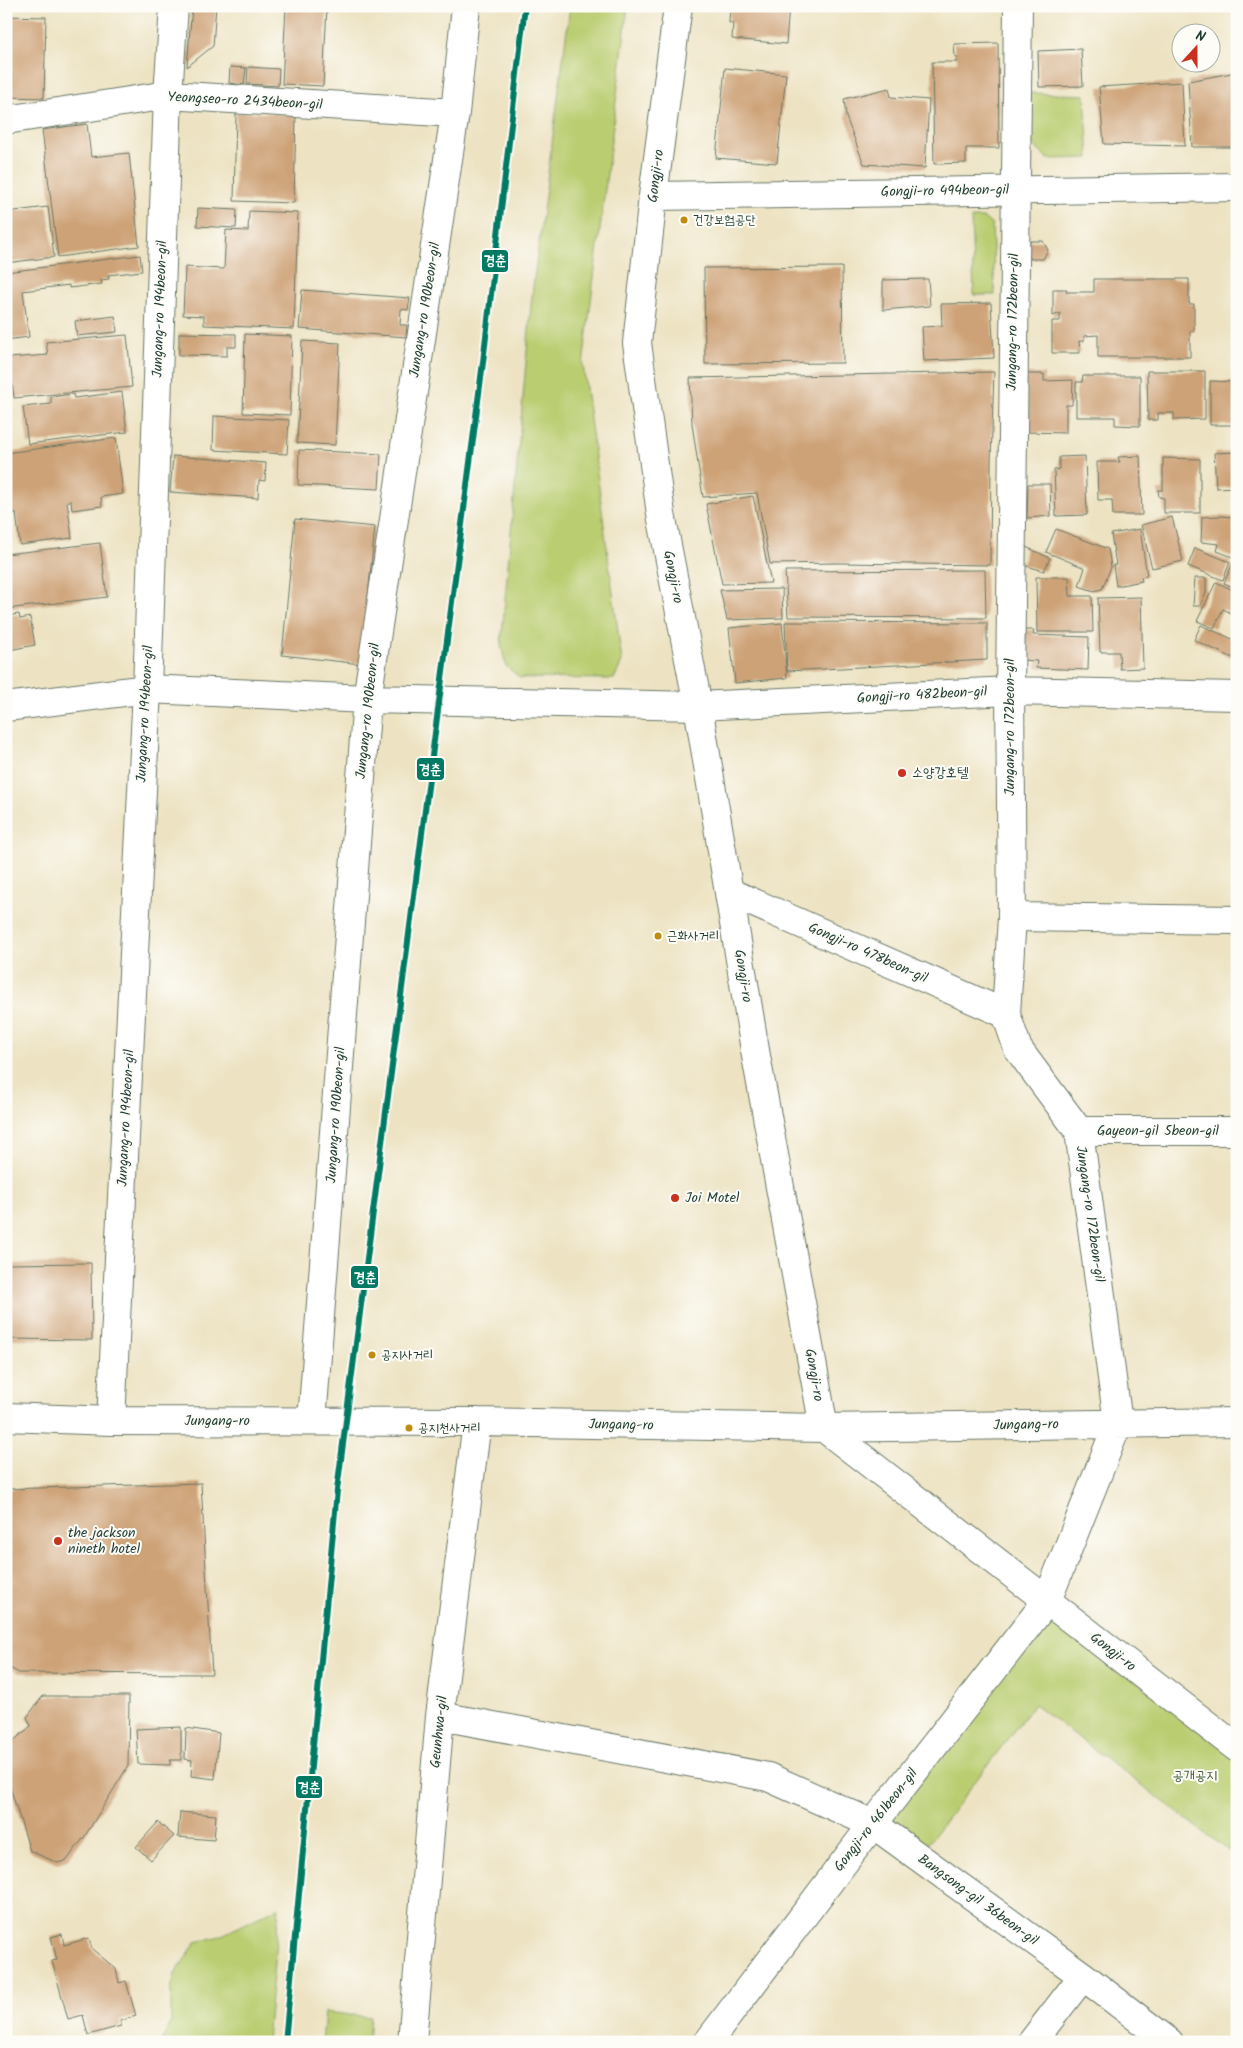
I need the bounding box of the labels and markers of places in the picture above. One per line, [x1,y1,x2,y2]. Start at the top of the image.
place label: 건강보험공단 [693,210,756,231]
marker: 건강보험공단 [679,215,689,225]
place label: 소양강호텔 [912,762,969,784]
marker: 소양강호텔 [896,767,908,779]
place label: 근화사거리 [667,926,719,947]
marker: 근화사거리 [653,931,663,941]
place label: Joi Motel [685,1187,740,1209]
marker: Joi Motel [669,1192,681,1204]
place label: 공지사거리 [381,1345,433,1366]
marker: 공지사거리 [367,1350,377,1360]
place label: 공지천사거리 [418,1418,481,1439]
marker: 공지천사거리 [404,1423,414,1433]
place label: the jackson nineth hotel [68,1522,141,1560]
marker: the jackson nineth hotel [52,1535,64,1547]

